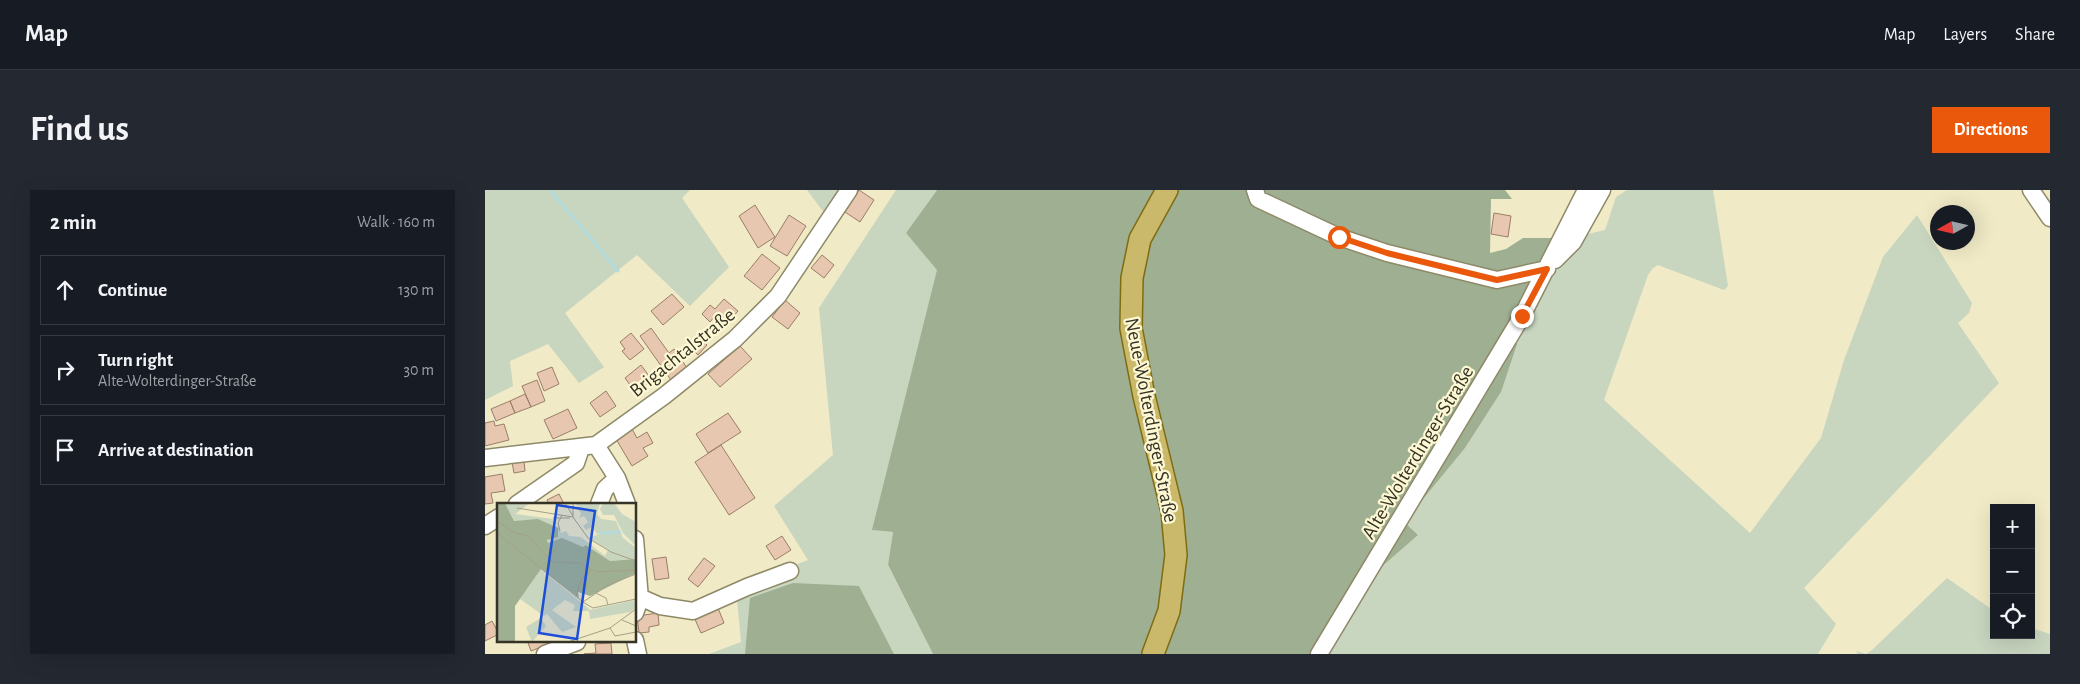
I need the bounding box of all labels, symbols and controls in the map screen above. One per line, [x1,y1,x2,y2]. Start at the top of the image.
text: Map [25,22,68,46]
text: Map [1884,26,1915,44]
text: Layers [1943,26,1987,44]
text: Share [2015,26,2055,44]
button: Directions [1932,107,2050,153]
text: Find us [30,112,129,147]
north arrow [1930,205,1975,250]
text: 2 min [50,212,97,233]
text: Walk · 160 m [357,214,435,230]
route start [1328,226,1351,249]
icon: ahead [51,276,79,304]
text: Continue [98,281,167,300]
text: 130 m [398,282,434,298]
street label: Brigachtalstraße [626,304,739,401]
route end [1511,305,1534,328]
street label: Neue-Wolterdinger-Straße [1121,316,1181,524]
text: Turn right [98,351,173,370]
icon: right [51,356,79,384]
text: 30 m [404,362,434,378]
street label: Alte-Wolterdinger-Straße [1358,363,1477,542]
text: Alte-Wolterdinger-Straße [98,373,256,389]
icon: arrive [51,436,79,464]
text: Arrive at destination [98,441,254,460]
inset map [497,503,636,642]
map controls [1990,504,2035,639]
button: + [1990,504,2035,549]
button: − [1990,549,2035,594]
button: locate [1990,594,2035,639]

